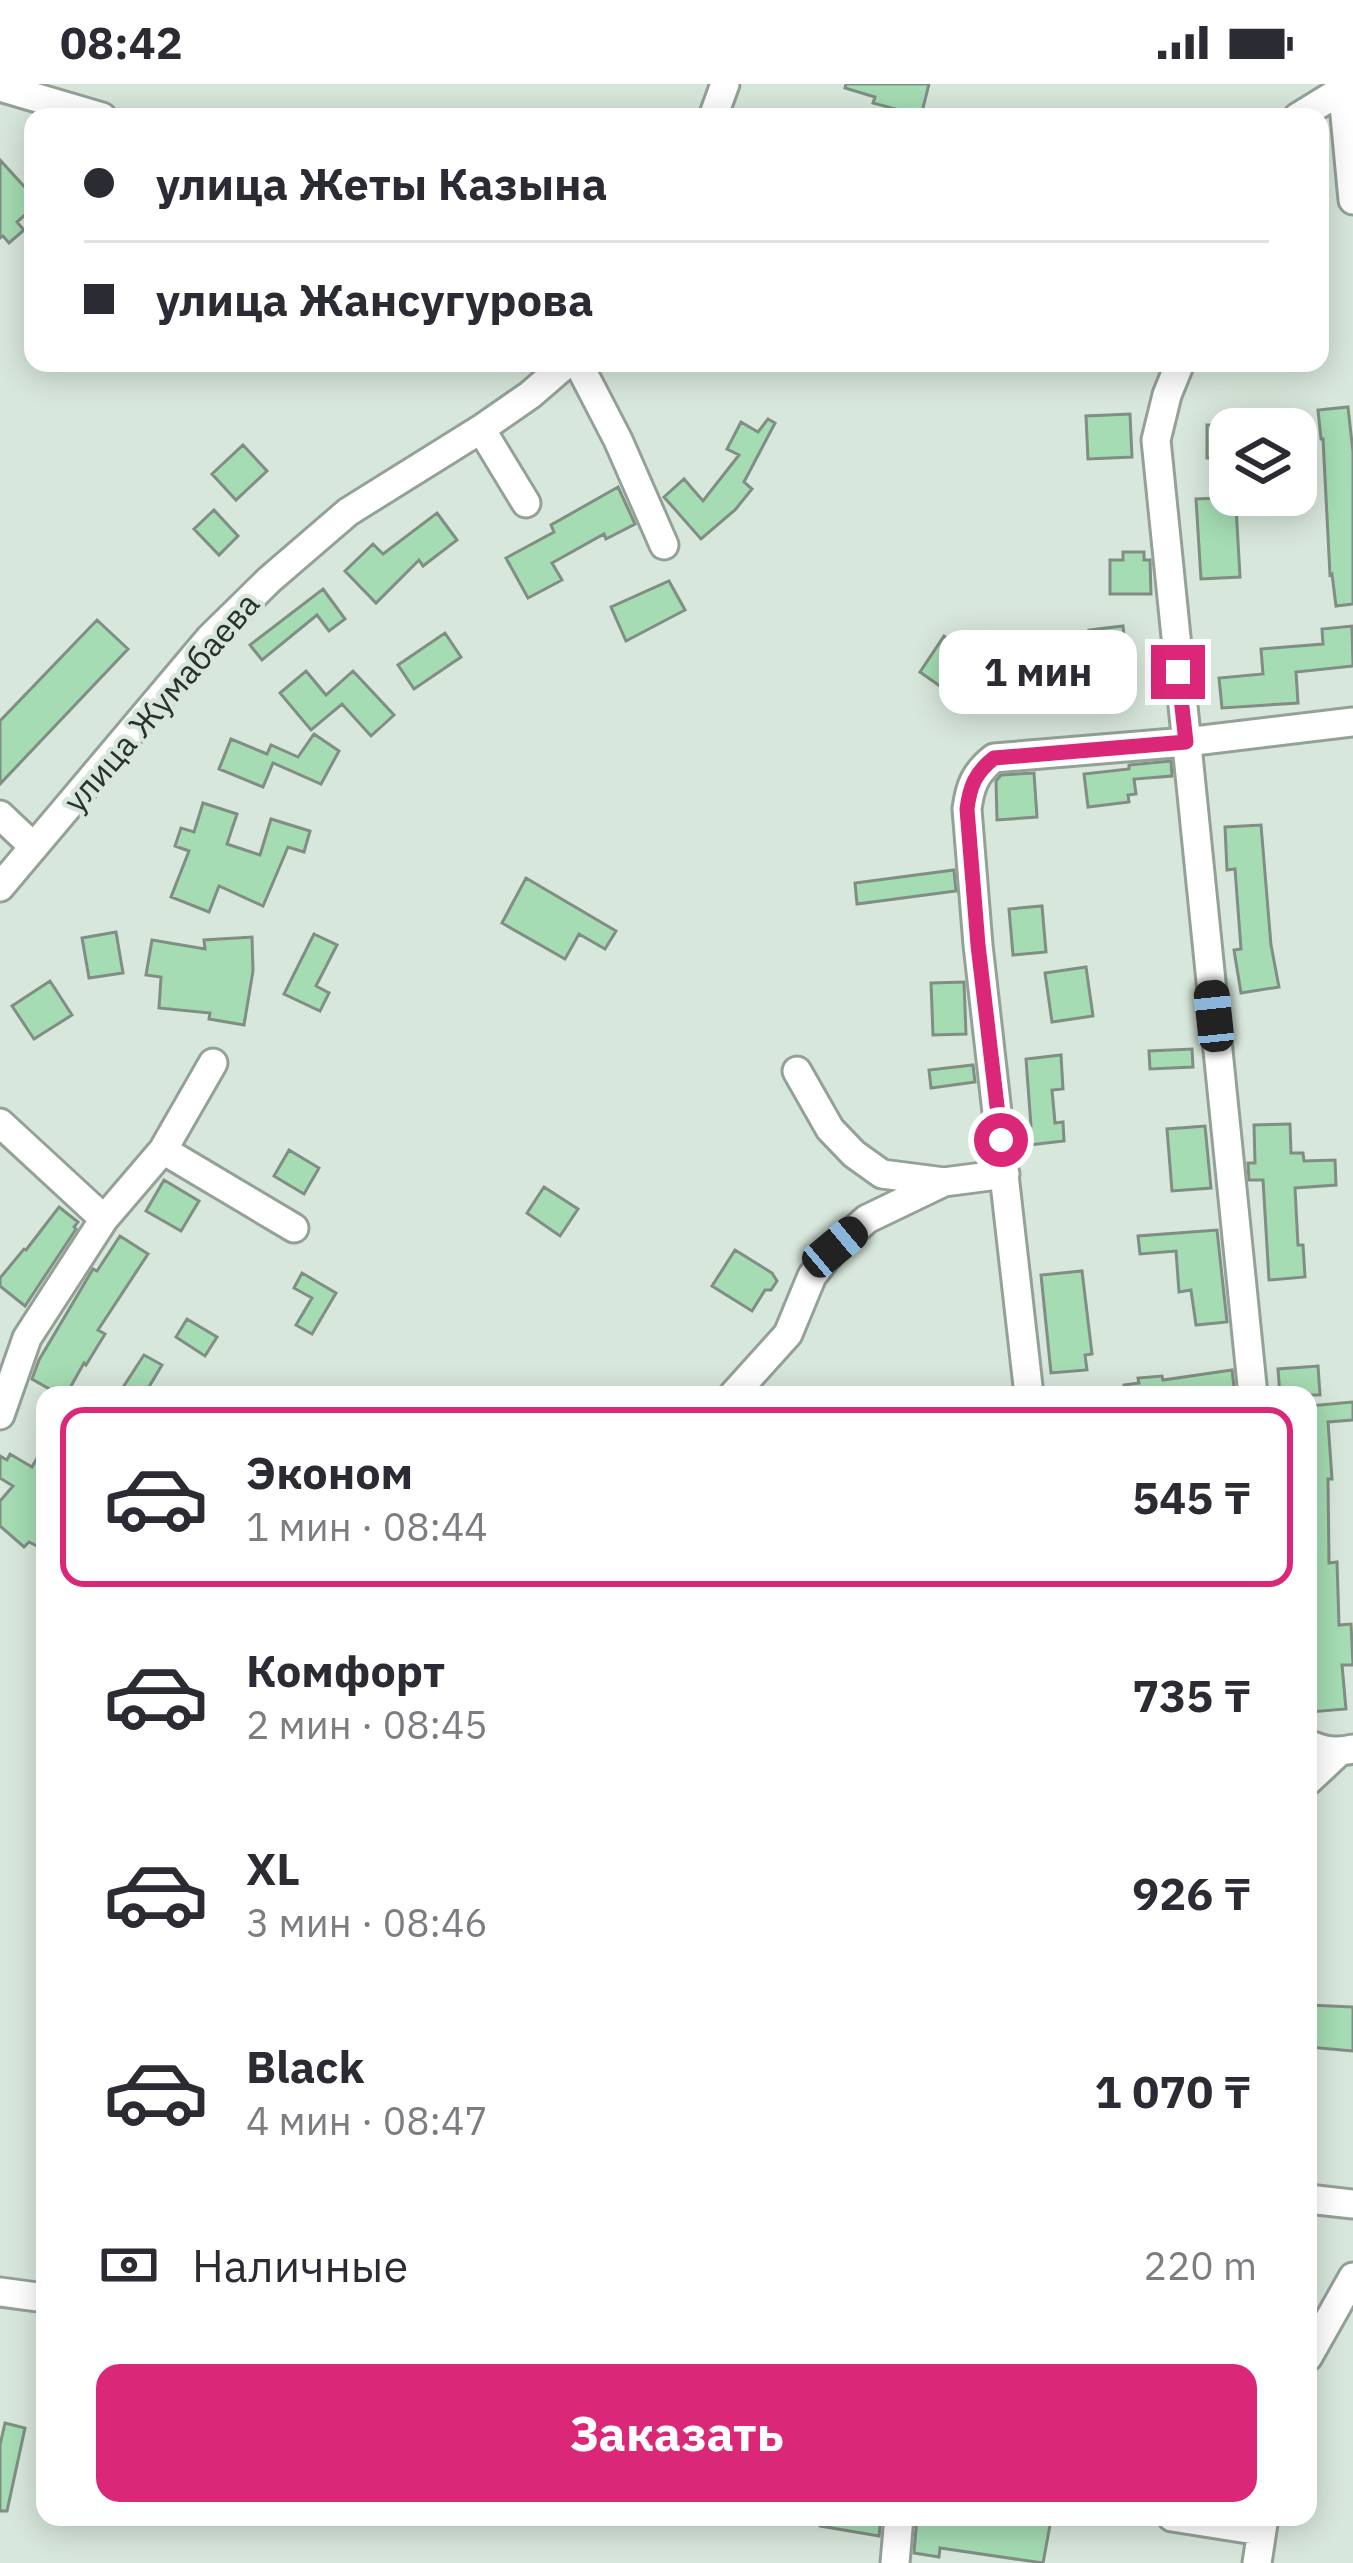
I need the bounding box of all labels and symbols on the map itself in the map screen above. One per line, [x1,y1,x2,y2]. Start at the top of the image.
street label: улица Жумабаева [53,583,268,821]
callout: 1 мин [938,630,1136,714]
route end [1151,645,1205,699]
car [1192,978,1236,1054]
route start [974,1113,1028,1167]
car [796,1210,874,1284]

